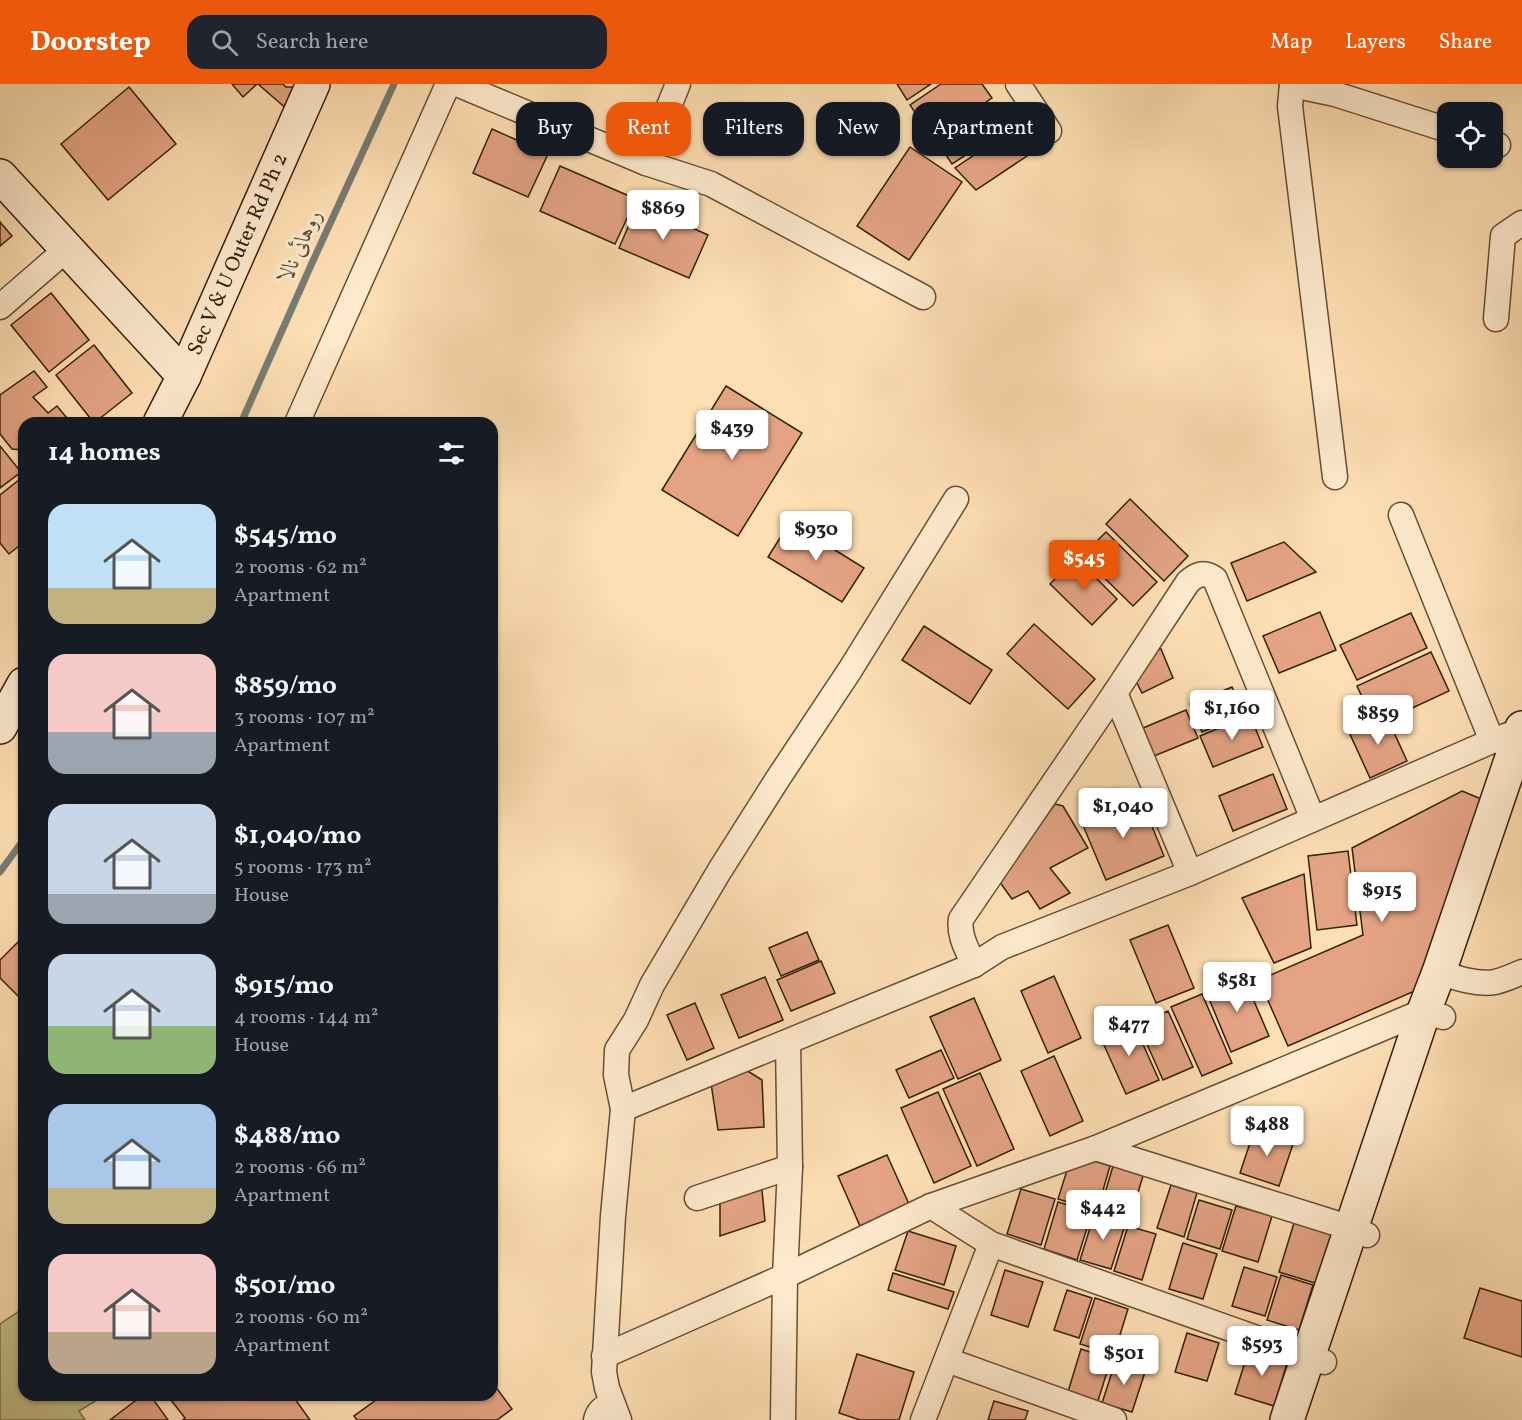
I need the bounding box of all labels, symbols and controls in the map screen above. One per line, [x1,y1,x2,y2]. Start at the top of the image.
search box [187,15,607,69]
text: Doorstep [30,23,151,62]
icon: search [208,26,241,59]
text: Search here [256,27,369,58]
text: Map [1270,28,1312,57]
text: Layers [1345,28,1406,57]
text: Share [1439,28,1492,57]
chip: Buy [516,102,594,156]
chip: Rent [606,102,691,156]
chip: Filters [703,102,804,156]
chip: New [816,102,900,156]
chip: Apartment [912,102,1055,156]
map controls [1437,102,1503,168]
button: locate [1437,102,1503,168]
street label: Sec V & U Outer Rd Ph 2 [180,148,295,360]
pin: $869 [627,190,699,241]
text: $869 [641,195,685,223]
water label: روہائی نالا [271,205,331,289]
pin: $439 [696,410,768,461]
text: $439 [710,415,754,443]
text: 14 homes [48,435,161,471]
icon: filters [435,437,468,470]
pin: $930 [780,511,852,562]
text: $930 [794,516,838,544]
text: $545/mo [234,518,337,554]
icon: home [96,528,168,600]
pin: $545 [1048,540,1120,591]
text: $545 [1063,545,1105,573]
text: 2 rooms · 62 m² [234,554,367,582]
text: Apartment [234,582,330,610]
text: $859/mo [234,668,337,704]
icon: home [96,678,168,750]
pin: $1,160 [1183,690,1281,741]
text: $1,160 [1204,695,1260,723]
pin: $859 [1342,695,1414,746]
text: $859 [1357,700,1399,728]
text: 3 rooms · 107 m² [234,704,375,732]
text: Apartment [234,732,330,760]
pin: $1,040 [1074,788,1172,839]
text: $1,040 [1093,793,1154,821]
text: $1,040/mo [234,818,361,854]
icon: home [96,828,168,900]
text: 5 rooms · 173 m² [234,854,372,882]
pin: $915 [1346,872,1418,923]
text: $915 [1362,877,1402,905]
text: House [234,882,289,910]
pin: $581 [1201,962,1273,1013]
text: $581 [1217,967,1257,995]
text: $915/mo [234,968,334,1004]
icon: home [96,978,168,1050]
text: 4 rooms · 144 m² [234,1004,379,1032]
pin: $477 [1093,1006,1165,1057]
text: $477 [1108,1011,1150,1039]
text: House [234,1032,289,1060]
pin: $488 [1231,1106,1303,1157]
text: $488 [1245,1111,1289,1139]
text: $488/mo [234,1118,340,1154]
icon: home [96,1128,168,1200]
text: 2 rooms · 66 m² [234,1154,366,1182]
text: Apartment [234,1182,330,1210]
pin: $442 [1067,1190,1139,1241]
text: $442 [1080,1195,1126,1223]
text: $501/mo [234,1268,335,1304]
icon: home [96,1278,168,1350]
text: 2 rooms · 60 m² [234,1304,368,1332]
pin: $593 [1226,1326,1298,1377]
text: $593 [1241,1331,1283,1359]
text: Apartment [234,1332,330,1360]
pin: $501 [1088,1335,1160,1386]
text: $501 [1104,1340,1144,1368]

